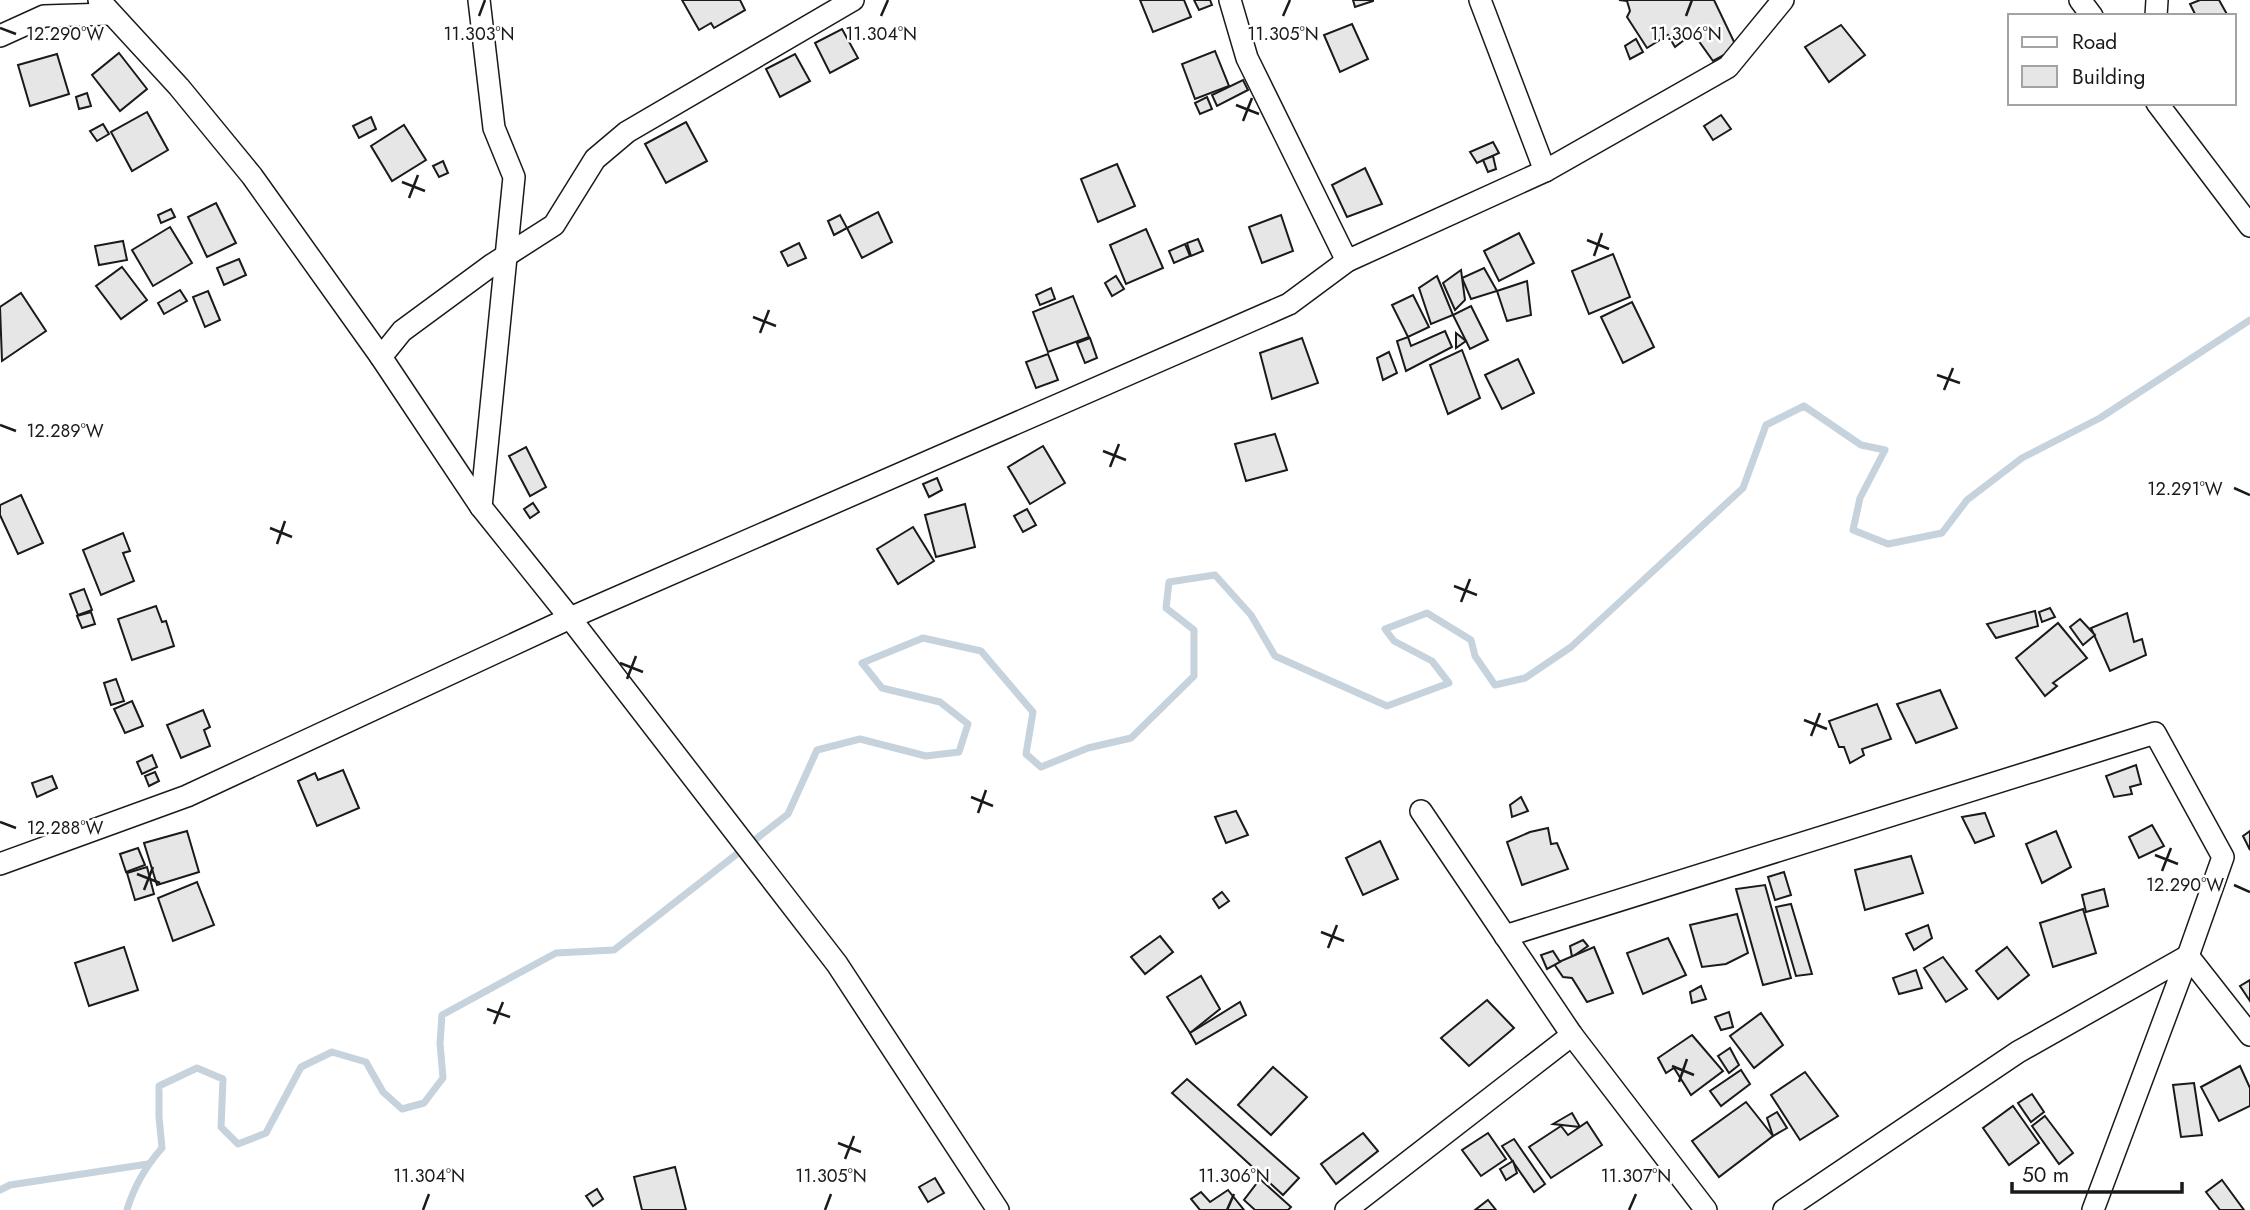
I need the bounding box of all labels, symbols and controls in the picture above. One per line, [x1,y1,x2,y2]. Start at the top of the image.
legend [2008,14,2236,105]
text: 12.290°W [26,21,104,47]
text: 11.303°N [443,21,515,47]
text: 11.304°N [845,21,917,47]
text: 11.305°N [1247,21,1319,47]
text: 11.306°N [1650,21,1722,47]
text: Road [2072,27,2117,57]
text: Building [2072,62,2145,92]
text: 12.289°W [26,418,104,444]
text: 12.291°W [2147,476,2223,502]
text: 12.288°W [27,815,103,841]
text: 12.290°W [2146,872,2224,898]
scale bar [2012,1150,2182,1194]
text: 50 m [2022,1160,2069,1190]
text: 11.304°N [393,1163,465,1189]
text: 11.305°N [795,1163,867,1189]
text: 11.306°N [1198,1163,1270,1189]
text: 11.307°N [1601,1163,1671,1189]

